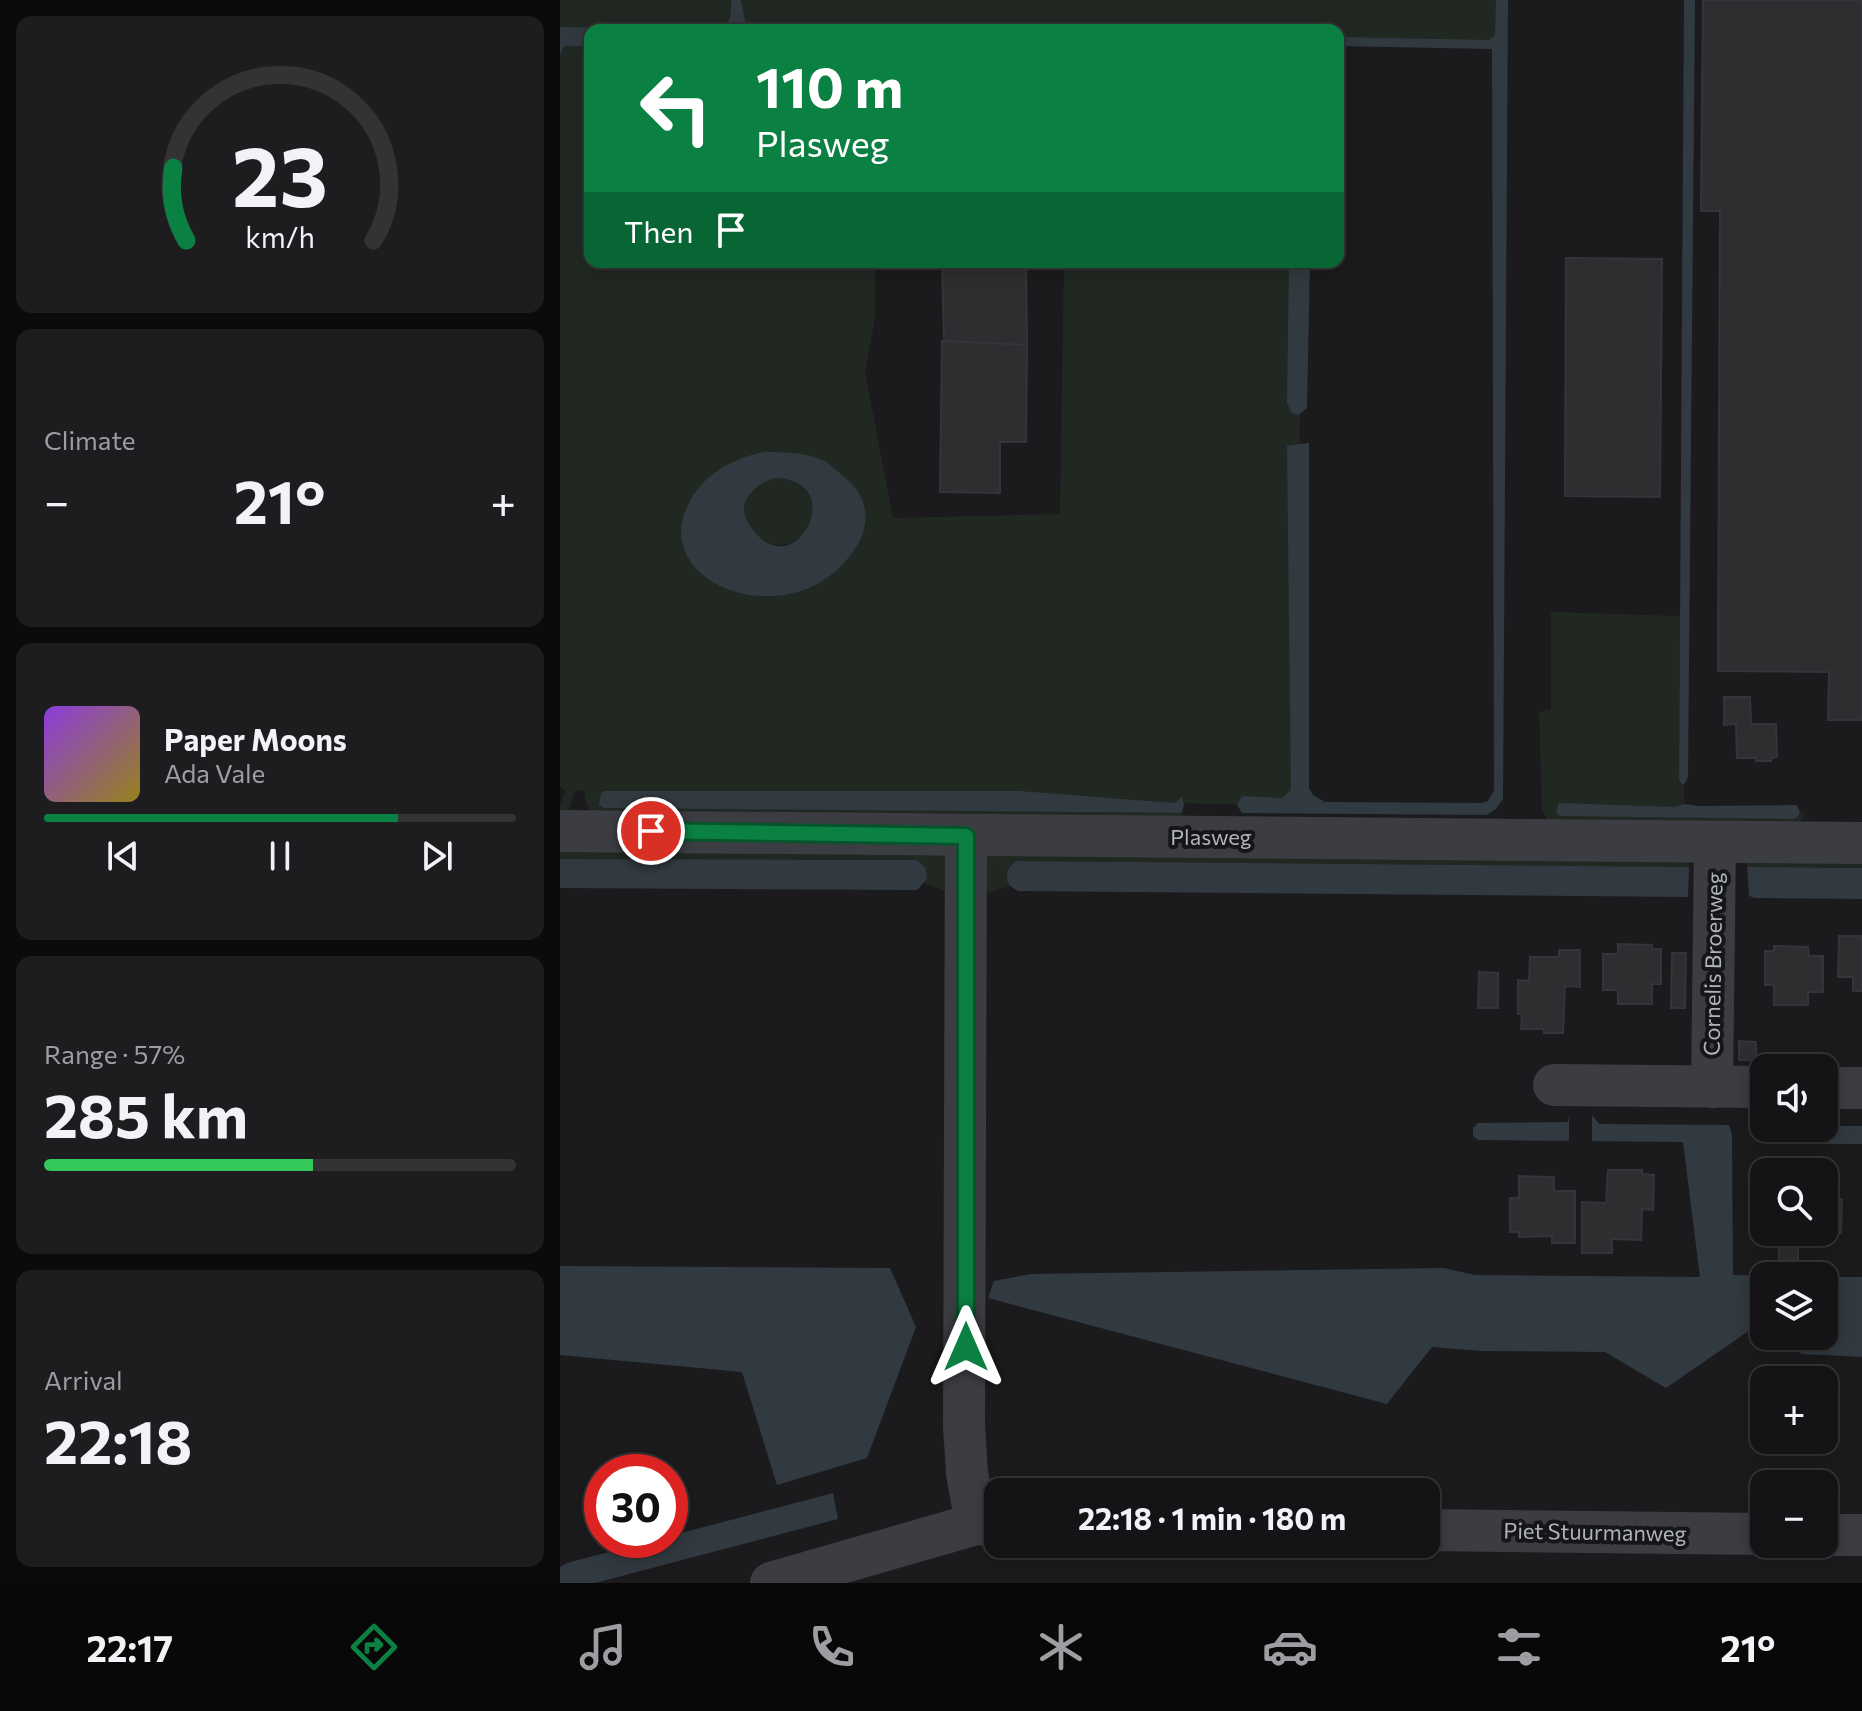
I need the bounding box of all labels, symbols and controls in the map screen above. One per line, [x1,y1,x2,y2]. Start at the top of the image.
text: 110 m [756,51,903,120]
icon: left [624,56,728,160]
text: Plasweg [756,120,889,164]
text: 23 [232,121,328,223]
icon: arrive [709,208,753,252]
text: Then [624,212,693,249]
text: km/h [245,219,315,254]
text: Climate [44,424,136,455]
text: 21° [234,463,326,536]
text: − [44,473,69,527]
text: + [490,473,516,527]
text: Paper Moons [164,720,347,757]
text: Ada Vale [164,757,265,788]
pin [617,797,685,865]
icon: arrive [629,809,673,853]
street label: Plasweg [1170,823,1252,850]
icon: previous [101,834,145,878]
icon: pause [258,834,302,878]
icon: next [415,834,459,878]
street label: Cornelis Broerweg [1697,872,1728,1056]
text: Range · 57% [44,1038,185,1069]
map controls [1750,1054,1838,1558]
button: sound [1750,1054,1838,1142]
text: 285 km [44,1077,248,1150]
button: search [1750,1158,1838,1246]
button: layers [1750,1262,1838,1350]
position arrow [924,1305,1008,1389]
text: Arrival [44,1364,123,1395]
button: + [1750,1366,1838,1454]
text: 22:18 [44,1403,192,1476]
speed limit sign: 30 [584,1454,688,1558]
button: − [1750,1470,1838,1558]
text: 22:18 · 1 min · 180 m [1078,1499,1346,1536]
street label: Piet Stuurmanweg [1503,1516,1687,1547]
icon: directions [346,1619,402,1675]
icon: music [575,1619,631,1675]
icon: phone [804,1619,860,1675]
icon: climate [1033,1619,1089,1675]
icon: car [1262,1619,1318,1675]
icon: filters [1491,1619,1547,1675]
text: 22:17 [87,1625,173,1669]
text: 21° [1720,1625,1775,1669]

